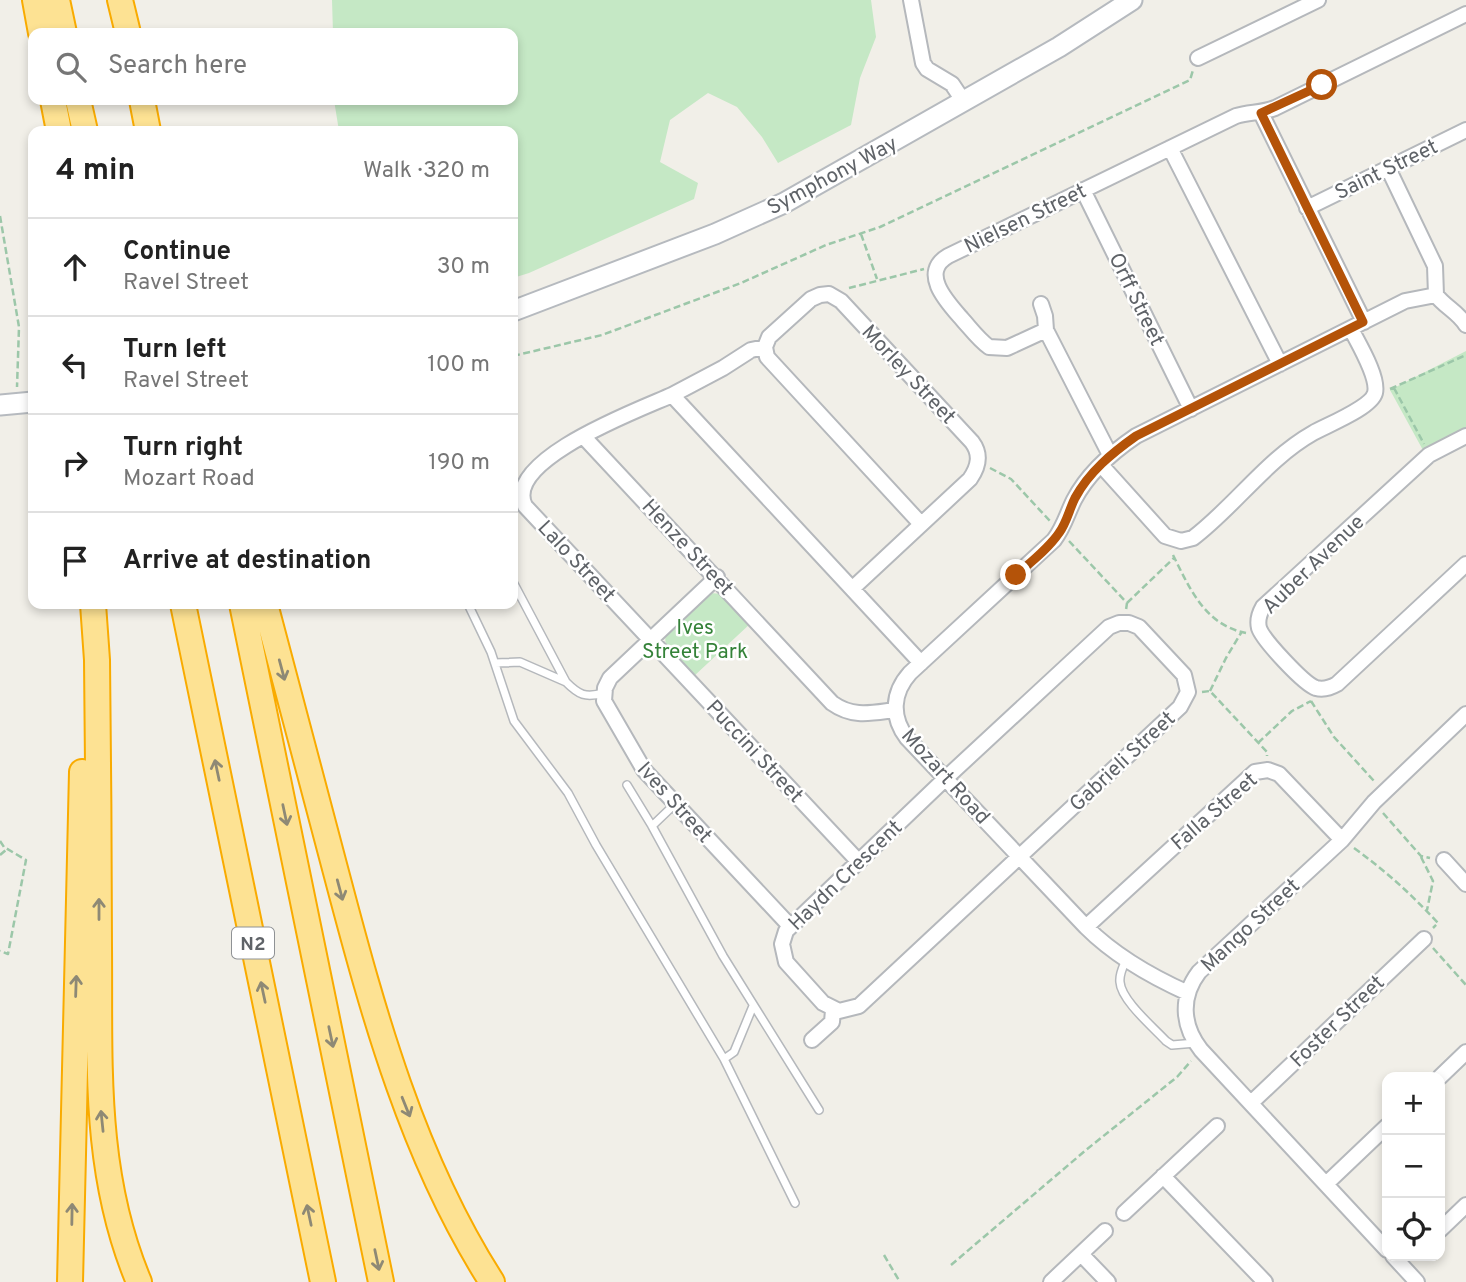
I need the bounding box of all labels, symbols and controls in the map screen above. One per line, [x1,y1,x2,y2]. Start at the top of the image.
search box [28,28,518,105]
icon: search [52,48,90,86]
text: Search here [108,50,247,83]
route start [1306,69,1337,100]
street label: Symphony Way [763,131,903,222]
street label: Saint Street [1331,134,1443,207]
text: 4 min [56,153,135,190]
text: Walk · 320 m [363,157,490,186]
street label: Nielsen Street [960,178,1091,261]
text: Continue [123,236,231,269]
icon: ahead [56,248,94,286]
street label: Orff Street [1101,249,1170,351]
text: 30 m [437,253,490,282]
text: Ravel Street [123,269,249,298]
street label: Morley Street [855,319,961,431]
text: Turn left [123,334,227,367]
icon: left [56,346,94,384]
text: 100 m [427,351,490,380]
text: Ravel Street [123,367,249,396]
text: Turn right [123,432,243,465]
icon: right [56,444,94,482]
text: 190 m [428,449,490,478]
text: Mozart Road [123,465,255,494]
street label: Henze Street [635,494,739,602]
street label: Auber Avenue [1257,509,1371,621]
street label: Lalo Street [531,515,621,609]
icon: arrive [56,542,94,580]
text: Arrive at destination [123,545,371,578]
route end [1000,559,1031,590]
park label: Ives Street Park [642,615,748,666]
one-way arrow [276,658,289,681]
street label: Puccini Street [699,695,808,809]
street label: Gabrieli Street [1064,706,1182,818]
street label: Mozart Road [895,723,995,831]
street label: Ives Street [630,757,717,849]
one-way arrow [209,759,223,782]
street label: Falla Street [1166,767,1264,857]
one-way arrow [278,803,292,826]
street label: Haydn Crescent [783,815,909,937]
street label: Mango Street [1196,873,1306,979]
one-way arrow [334,878,347,901]
one-way arrow [92,898,106,921]
road number: N2 [232,928,274,959]
street label: Foster Street [1285,970,1391,1074]
one-way arrow [70,975,83,998]
one-way arrow [255,981,269,1004]
one-way arrow [324,1025,338,1048]
map controls [1382,1072,1445,1261]
button: + [1382,1072,1445,1135]
one-way arrow [401,1096,414,1118]
one-way arrow [95,1110,108,1133]
button: − [1382,1135,1445,1198]
button: locate [1382,1198,1445,1261]
one-way arrow [65,1203,78,1226]
one-way arrow [301,1204,315,1227]
one-way arrow [370,1248,384,1271]

